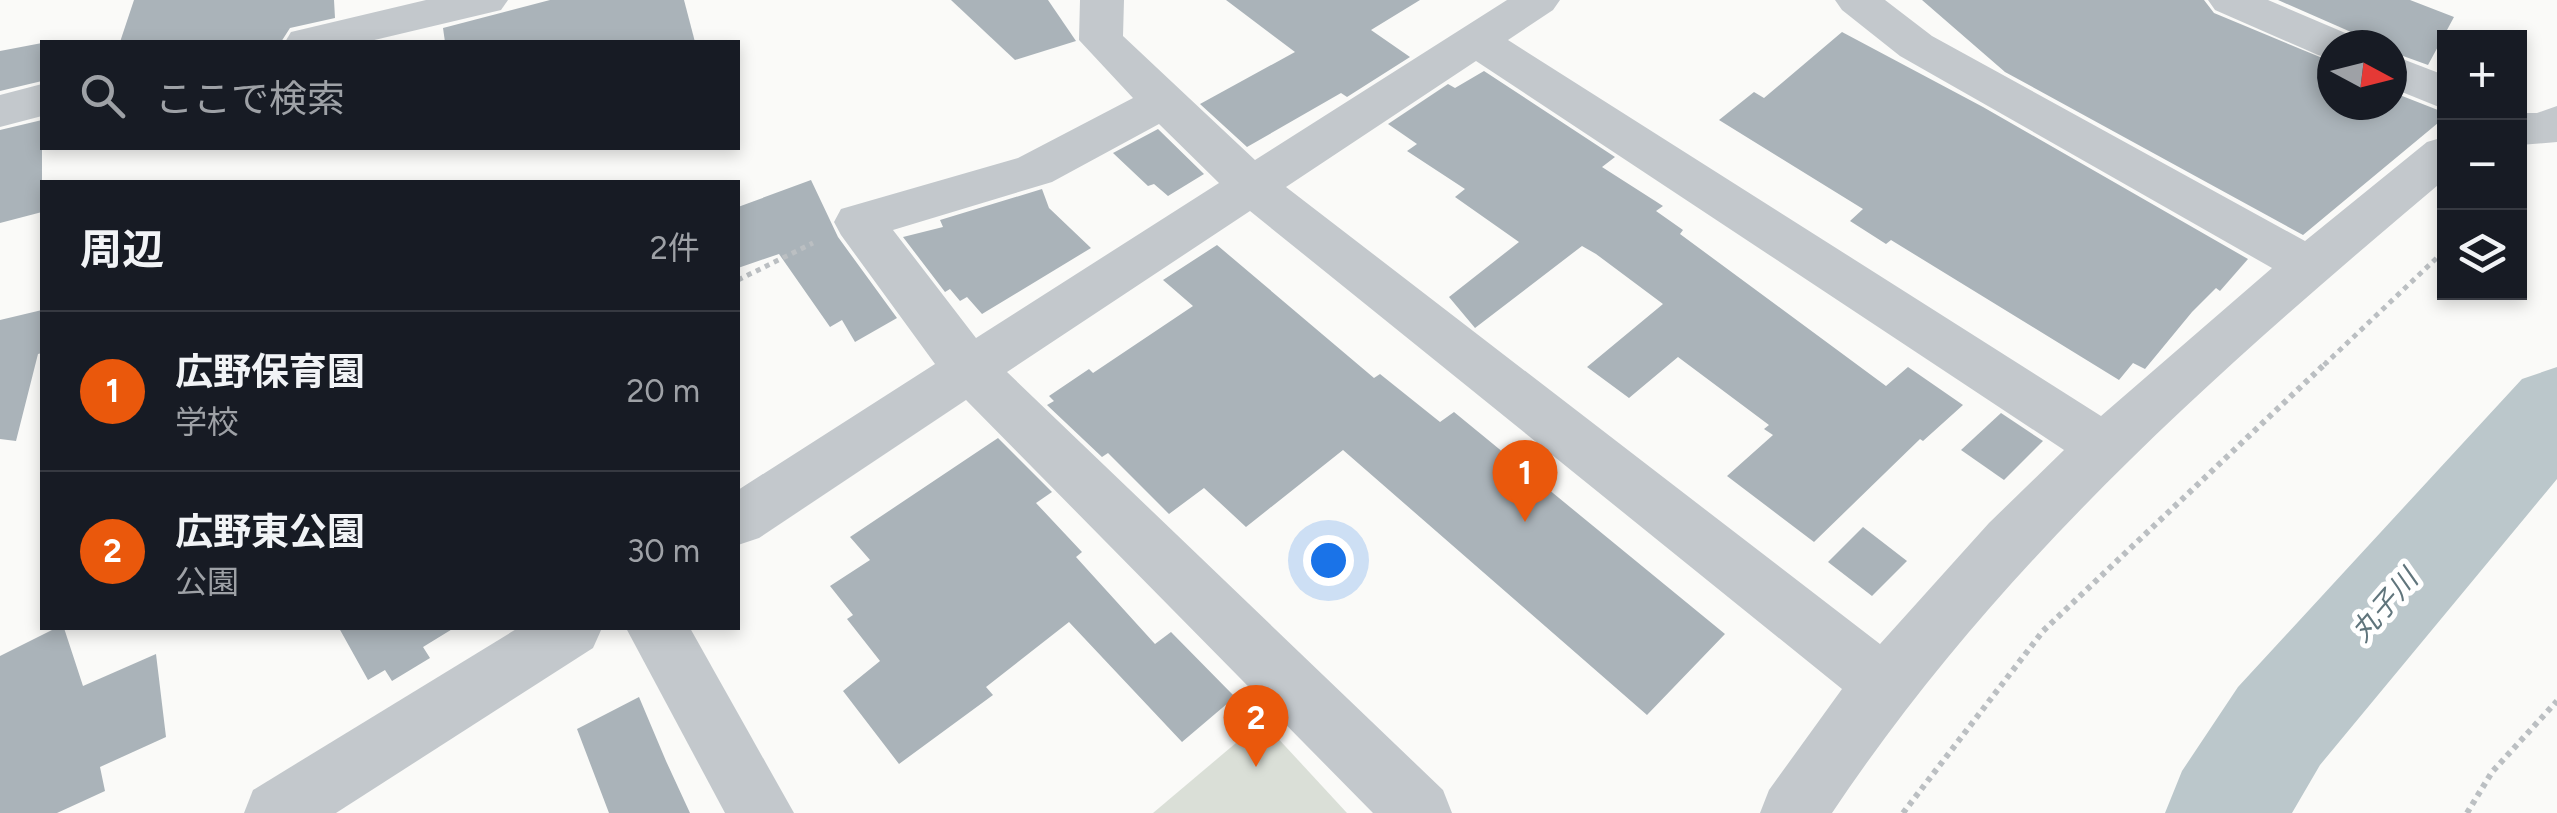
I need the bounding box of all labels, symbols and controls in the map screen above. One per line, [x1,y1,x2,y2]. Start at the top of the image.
north arrow [2317,30,2407,120]
map controls [2437,30,2527,300]
button: + [2437,30,2527,120]
search box [40,40,740,150]
icon: search [75,68,130,123]
text: ここで検索 [155,76,345,122]
button: − [2437,120,2527,210]
button: layers [2437,210,2527,300]
text: 周辺 [80,224,164,275]
text: 2件 [650,229,700,267]
text: 広野保育園 [175,349,365,395]
text: 1 [106,372,119,410]
text: 20 m [626,372,700,410]
text: 学校 [175,403,239,441]
pin: 1 [1492,440,1558,522]
text: 広野東公園 [175,509,365,555]
text: 2 [103,532,122,570]
text: 30 m [627,532,700,570]
your location [1303,535,1354,586]
water label: 丸子川 [2344,560,2426,648]
text: 公園 [175,563,239,601]
pin: 2 [1224,684,1288,767]

